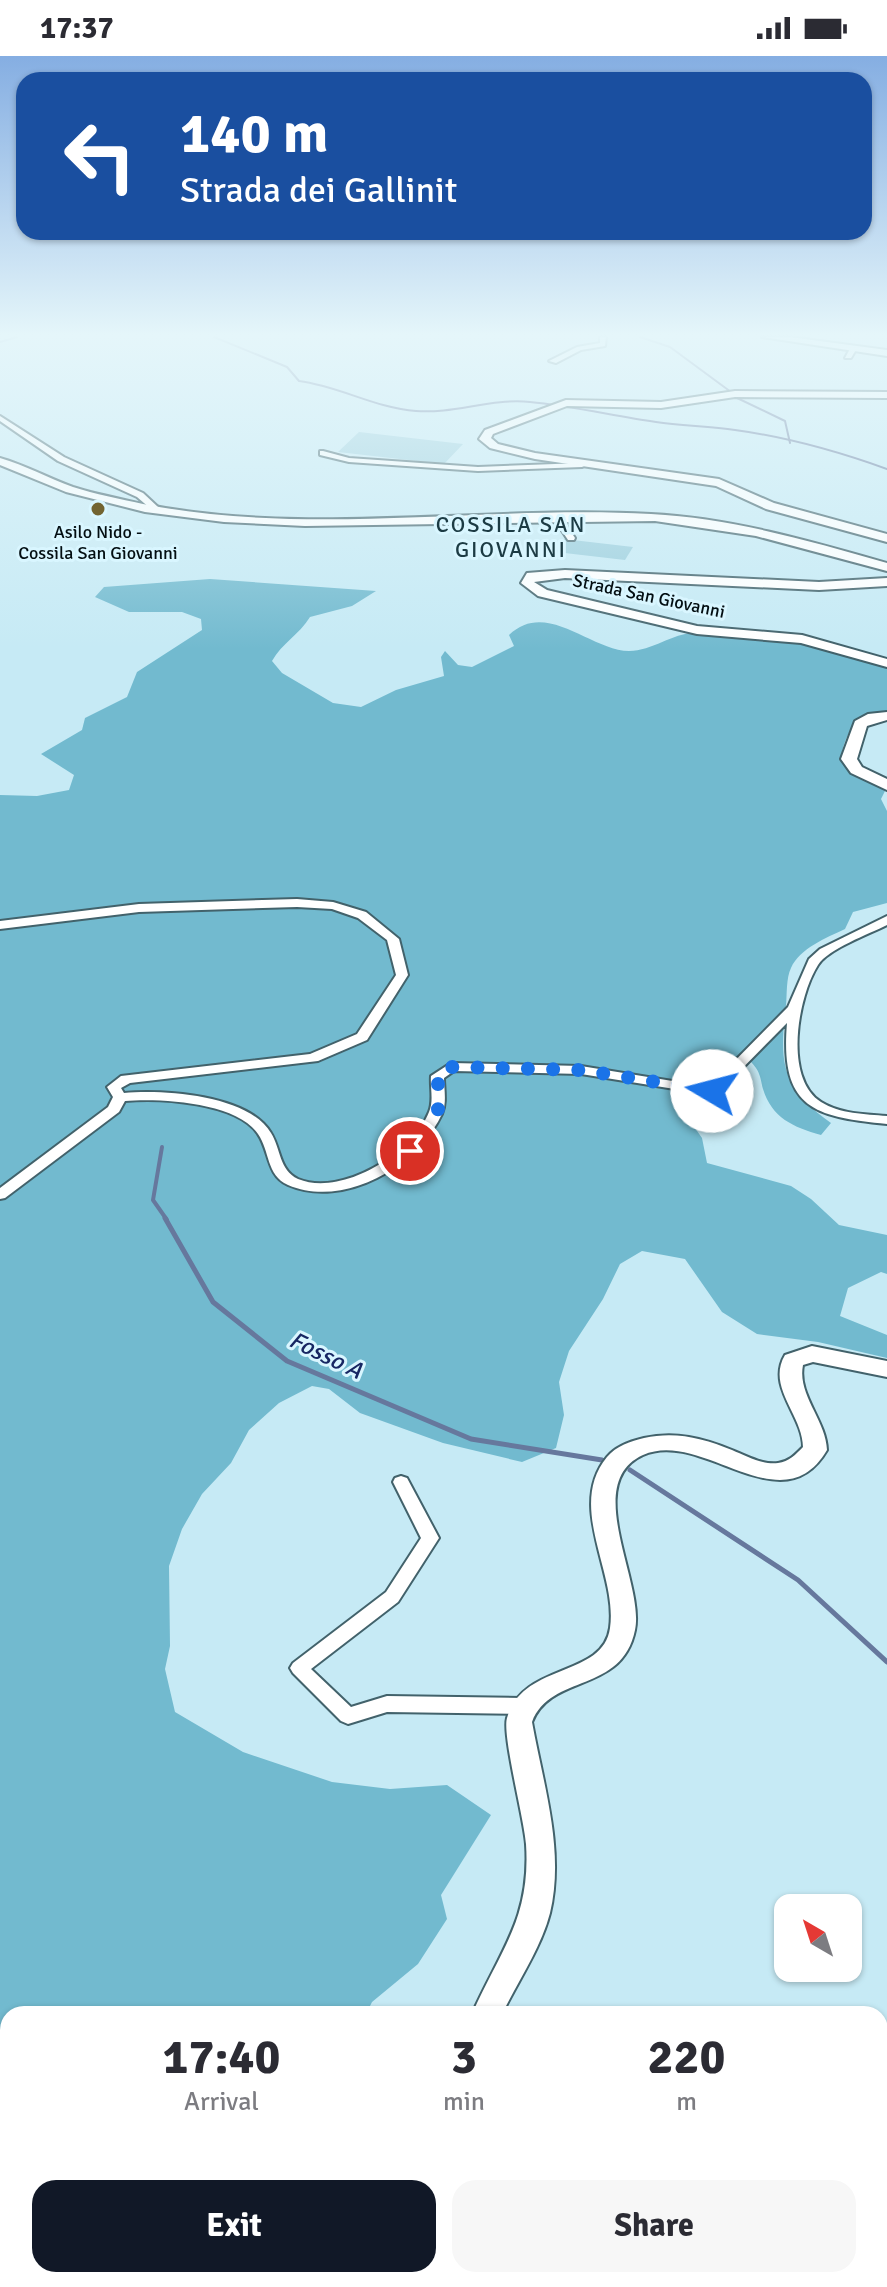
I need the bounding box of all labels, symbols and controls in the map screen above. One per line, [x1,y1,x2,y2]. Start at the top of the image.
text: 17:37 [40,10,114,47]
text: 140 m [180,99,328,168]
icon: left [48,104,152,208]
text: Strada dei Gallinit [180,168,457,213]
marker: Asilo Nido - Cossila San Giovanni [89,500,107,518]
district label: COSSILA SAN GIOVANNI [436,511,586,563]
place label: Asilo Nido - Cossila San Giovanni [18,521,178,564]
street label: Strada San Giovanni [571,569,727,623]
position arrow [670,1049,754,1133]
pin [376,1117,444,1185]
icon: arrive [388,1129,432,1173]
water label: Fosso A [284,1324,368,1386]
north arrow [774,1894,862,1982]
map controls [774,1894,862,1982]
text: 17:40 [163,2028,280,2087]
text: 3 [451,2028,477,2087]
text: 220 [648,2028,725,2087]
text: Arrival [184,2086,259,2118]
text: min [443,2086,485,2118]
text: m [676,2086,697,2118]
button: Exit [32,2180,436,2272]
button: Share [452,2180,856,2272]

